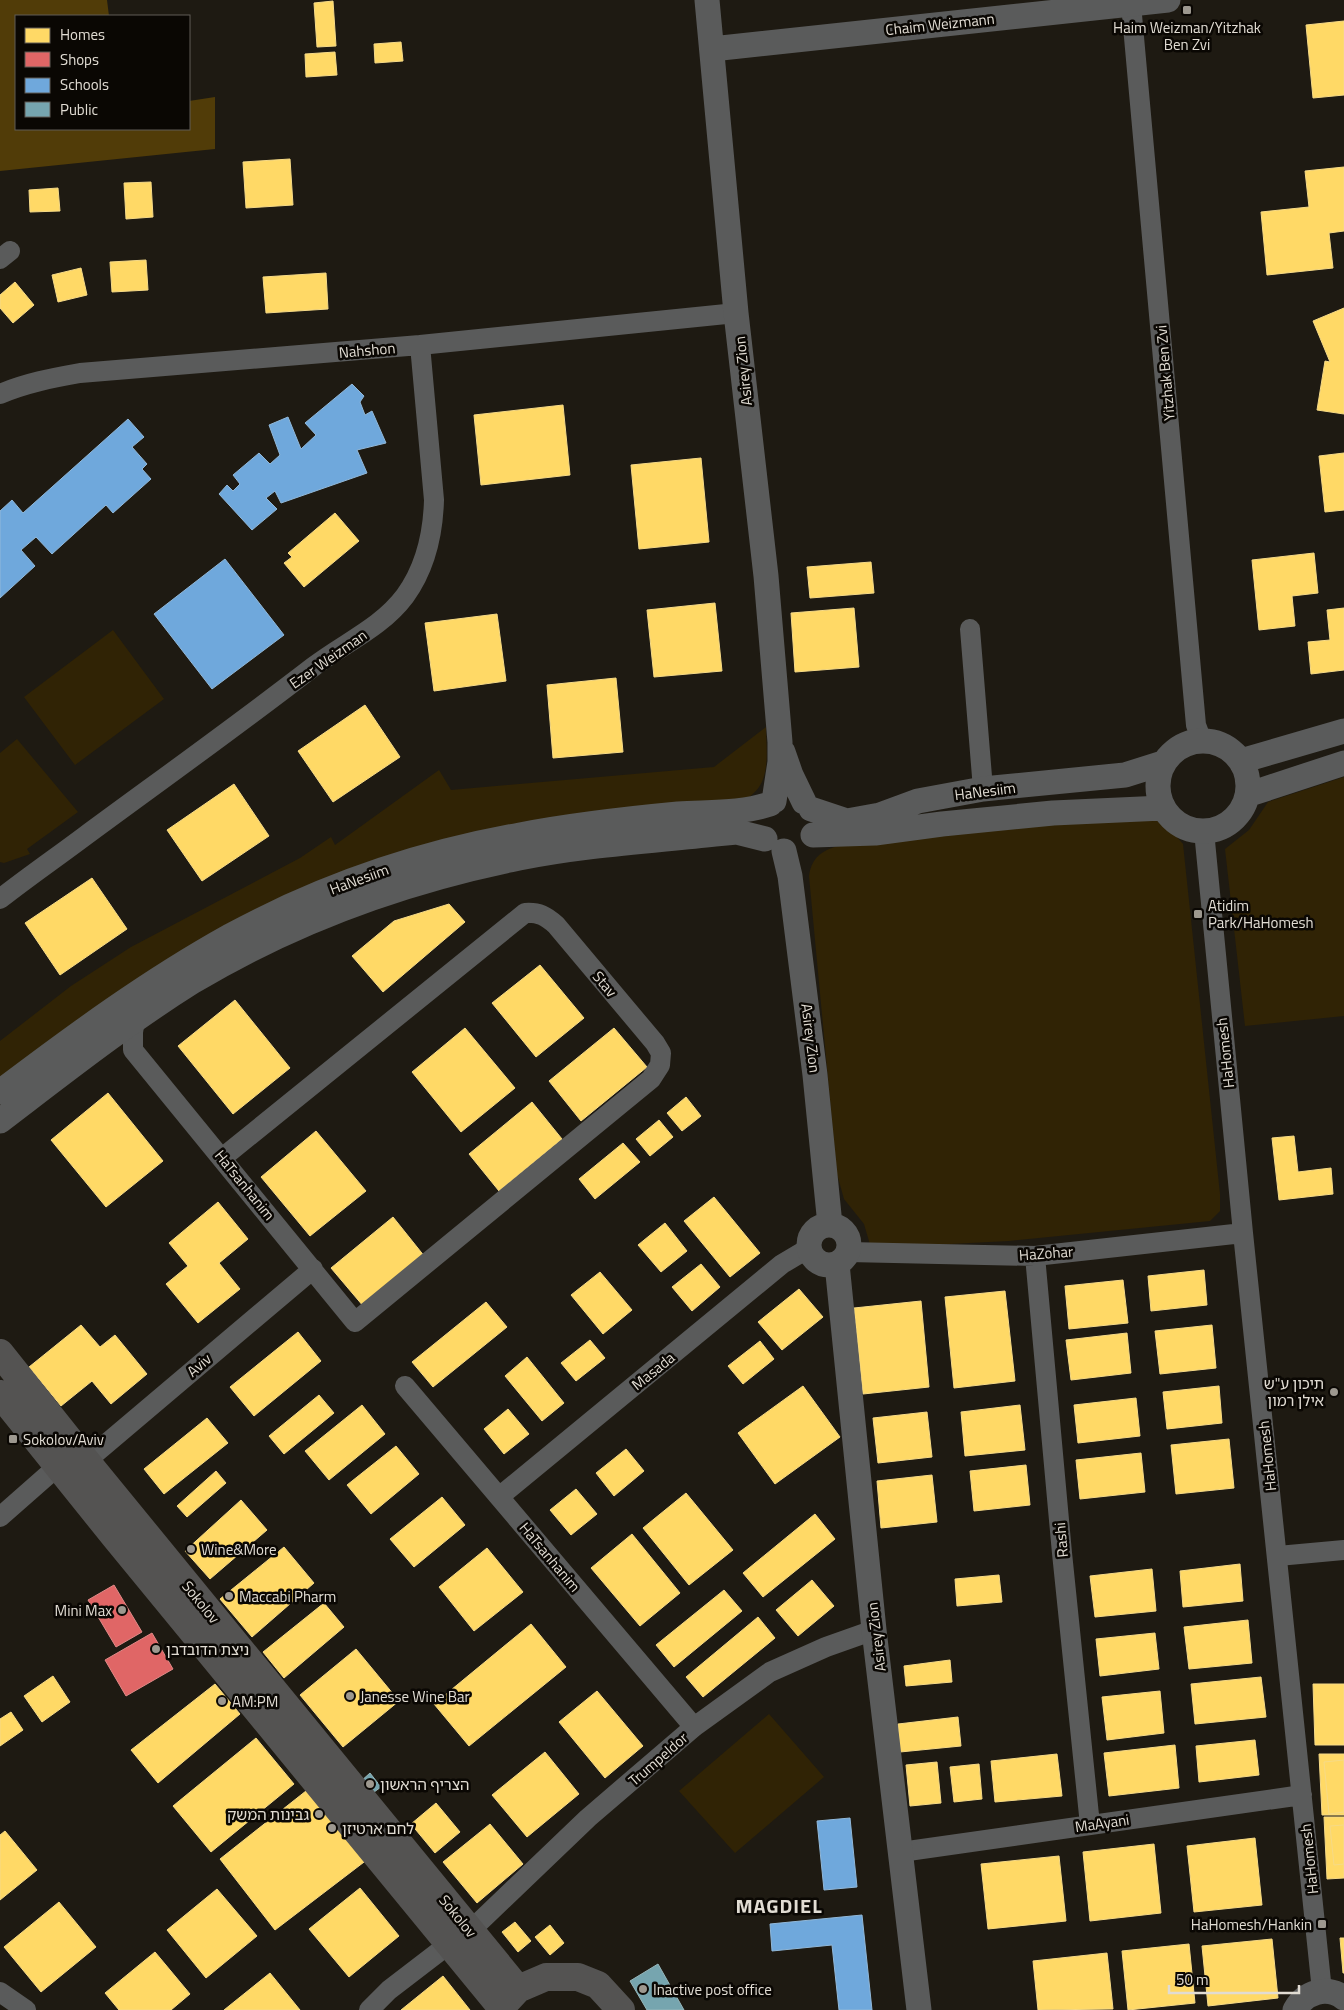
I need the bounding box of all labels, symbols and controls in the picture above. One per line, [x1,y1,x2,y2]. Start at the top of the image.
marker: Haim Weizman/Yitzhak Ben Zvi [1181,4,1193,16]
street label: Chaim Weizmann [884,7,996,41]
legend [15,15,190,130]
place label: Haim Weizman/Yitzhak Ben Zvi [1113,16,1261,56]
text: Homes [60,23,105,46]
text: Shops [60,48,99,71]
text: Schools [60,73,109,96]
text: Public [60,98,98,121]
street label: Yitzhak Ben Zvi [1149,324,1181,422]
street label: Asirey Zion [728,335,758,407]
street label: Nahshon [338,336,396,364]
street label: Ezer Weizman [285,624,371,694]
street label: HaNesiim [953,776,1017,806]
street label: HaNesiim [326,858,392,900]
place label: Atidim Park/HaHomesh [1208,894,1314,934]
marker: Atidim Park/HaHomesh [1192,908,1204,920]
street label: Stav [587,966,623,1002]
street label: Asirey Zion [795,1002,827,1074]
street label: HaHomesh [1210,1017,1240,1089]
street label: HaTsanhanim [209,1145,281,1225]
street label: HaZohar [1018,1240,1074,1266]
street label: Masada [626,1346,680,1396]
street label: Aviv [181,1348,217,1382]
place label: תיכון ע"ש אילן רמון [1264,1372,1324,1412]
marker: תיכון ע"ש אילן רמון [1328,1386,1340,1398]
street label: HaHomesh [1252,1420,1282,1492]
place label: Sokolov/Aviv [23,1428,104,1451]
marker: Sokolov/Aviv [7,1433,19,1445]
street label: HaTsanhanim [514,1517,586,1597]
street label: Rashi [1048,1522,1074,1558]
place label: Wine&More [201,1538,277,1561]
marker: Wine&More [185,1543,197,1555]
street label: Sokolov [177,1576,225,1628]
place label: Maccabi Pharm [239,1585,336,1608]
marker: Maccabi Pharm [223,1590,235,1602]
place label: Mini Max [55,1599,112,1622]
street label: Asirey Zion [860,1601,892,1673]
marker: Mini Max [116,1604,128,1616]
place label: ניצת הדובדבן [166,1638,249,1661]
marker: ניצת הדובדבן [150,1643,162,1655]
place label: Janesse Wine Bar [360,1685,470,1708]
place label: AM:PM [232,1690,278,1713]
marker: Janesse Wine Bar [344,1690,356,1702]
marker: AM:PM [216,1695,228,1707]
street label: Trumpeldor [623,1727,693,1791]
place label: הצריף הראשון [380,1773,469,1796]
marker: הצריף הראשון [364,1778,376,1790]
place label: גבינות המשק [227,1803,309,1826]
marker: גבינות המשק [313,1808,325,1820]
street label: MaAyani [1073,1808,1131,1838]
place label: לחם ארטיזן [342,1817,414,1840]
marker: לחם ארטיזן [326,1822,338,1834]
street label: HaHomesh [1294,1823,1324,1895]
street label: Sokolov [434,1890,482,1942]
district label: MAGDIEL [735,1890,823,1921]
place label: HaHomesh/Hankin [1191,1913,1312,1936]
marker: HaHomesh/Hankin [1316,1918,1328,1930]
scale bar [1169,1962,1299,1994]
text: 50 m [1176,1968,1209,1991]
place label: Inactive post office [653,1978,772,2001]
marker: Inactive post office [637,1983,649,1995]

